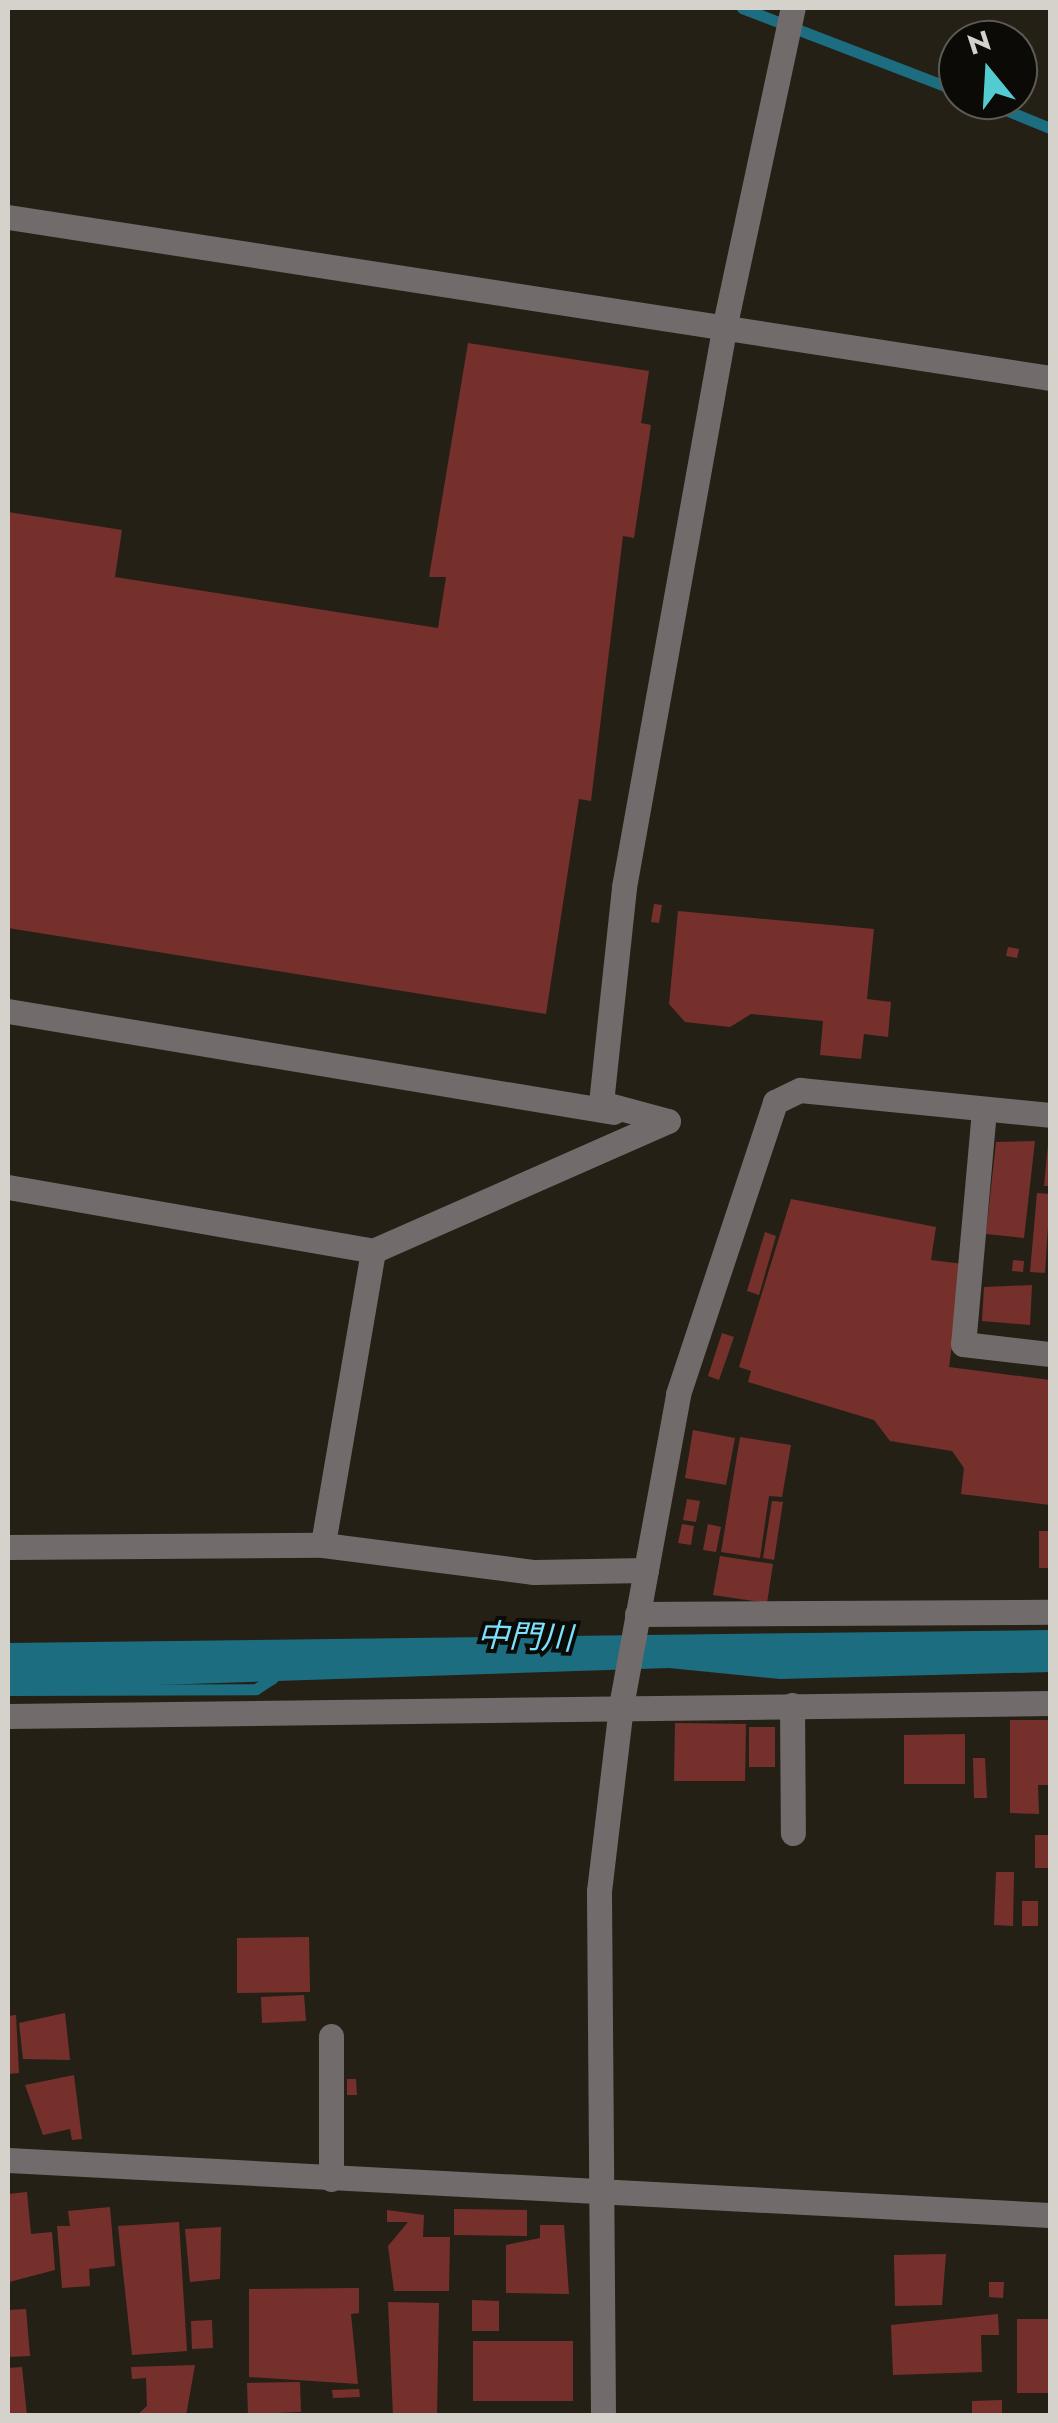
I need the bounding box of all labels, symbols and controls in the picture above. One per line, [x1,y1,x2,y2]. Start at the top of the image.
north arrow [938,20,1038,120]
text: N [962,20,996,66]
water label: 中門川 [476,1616,574,1658]

